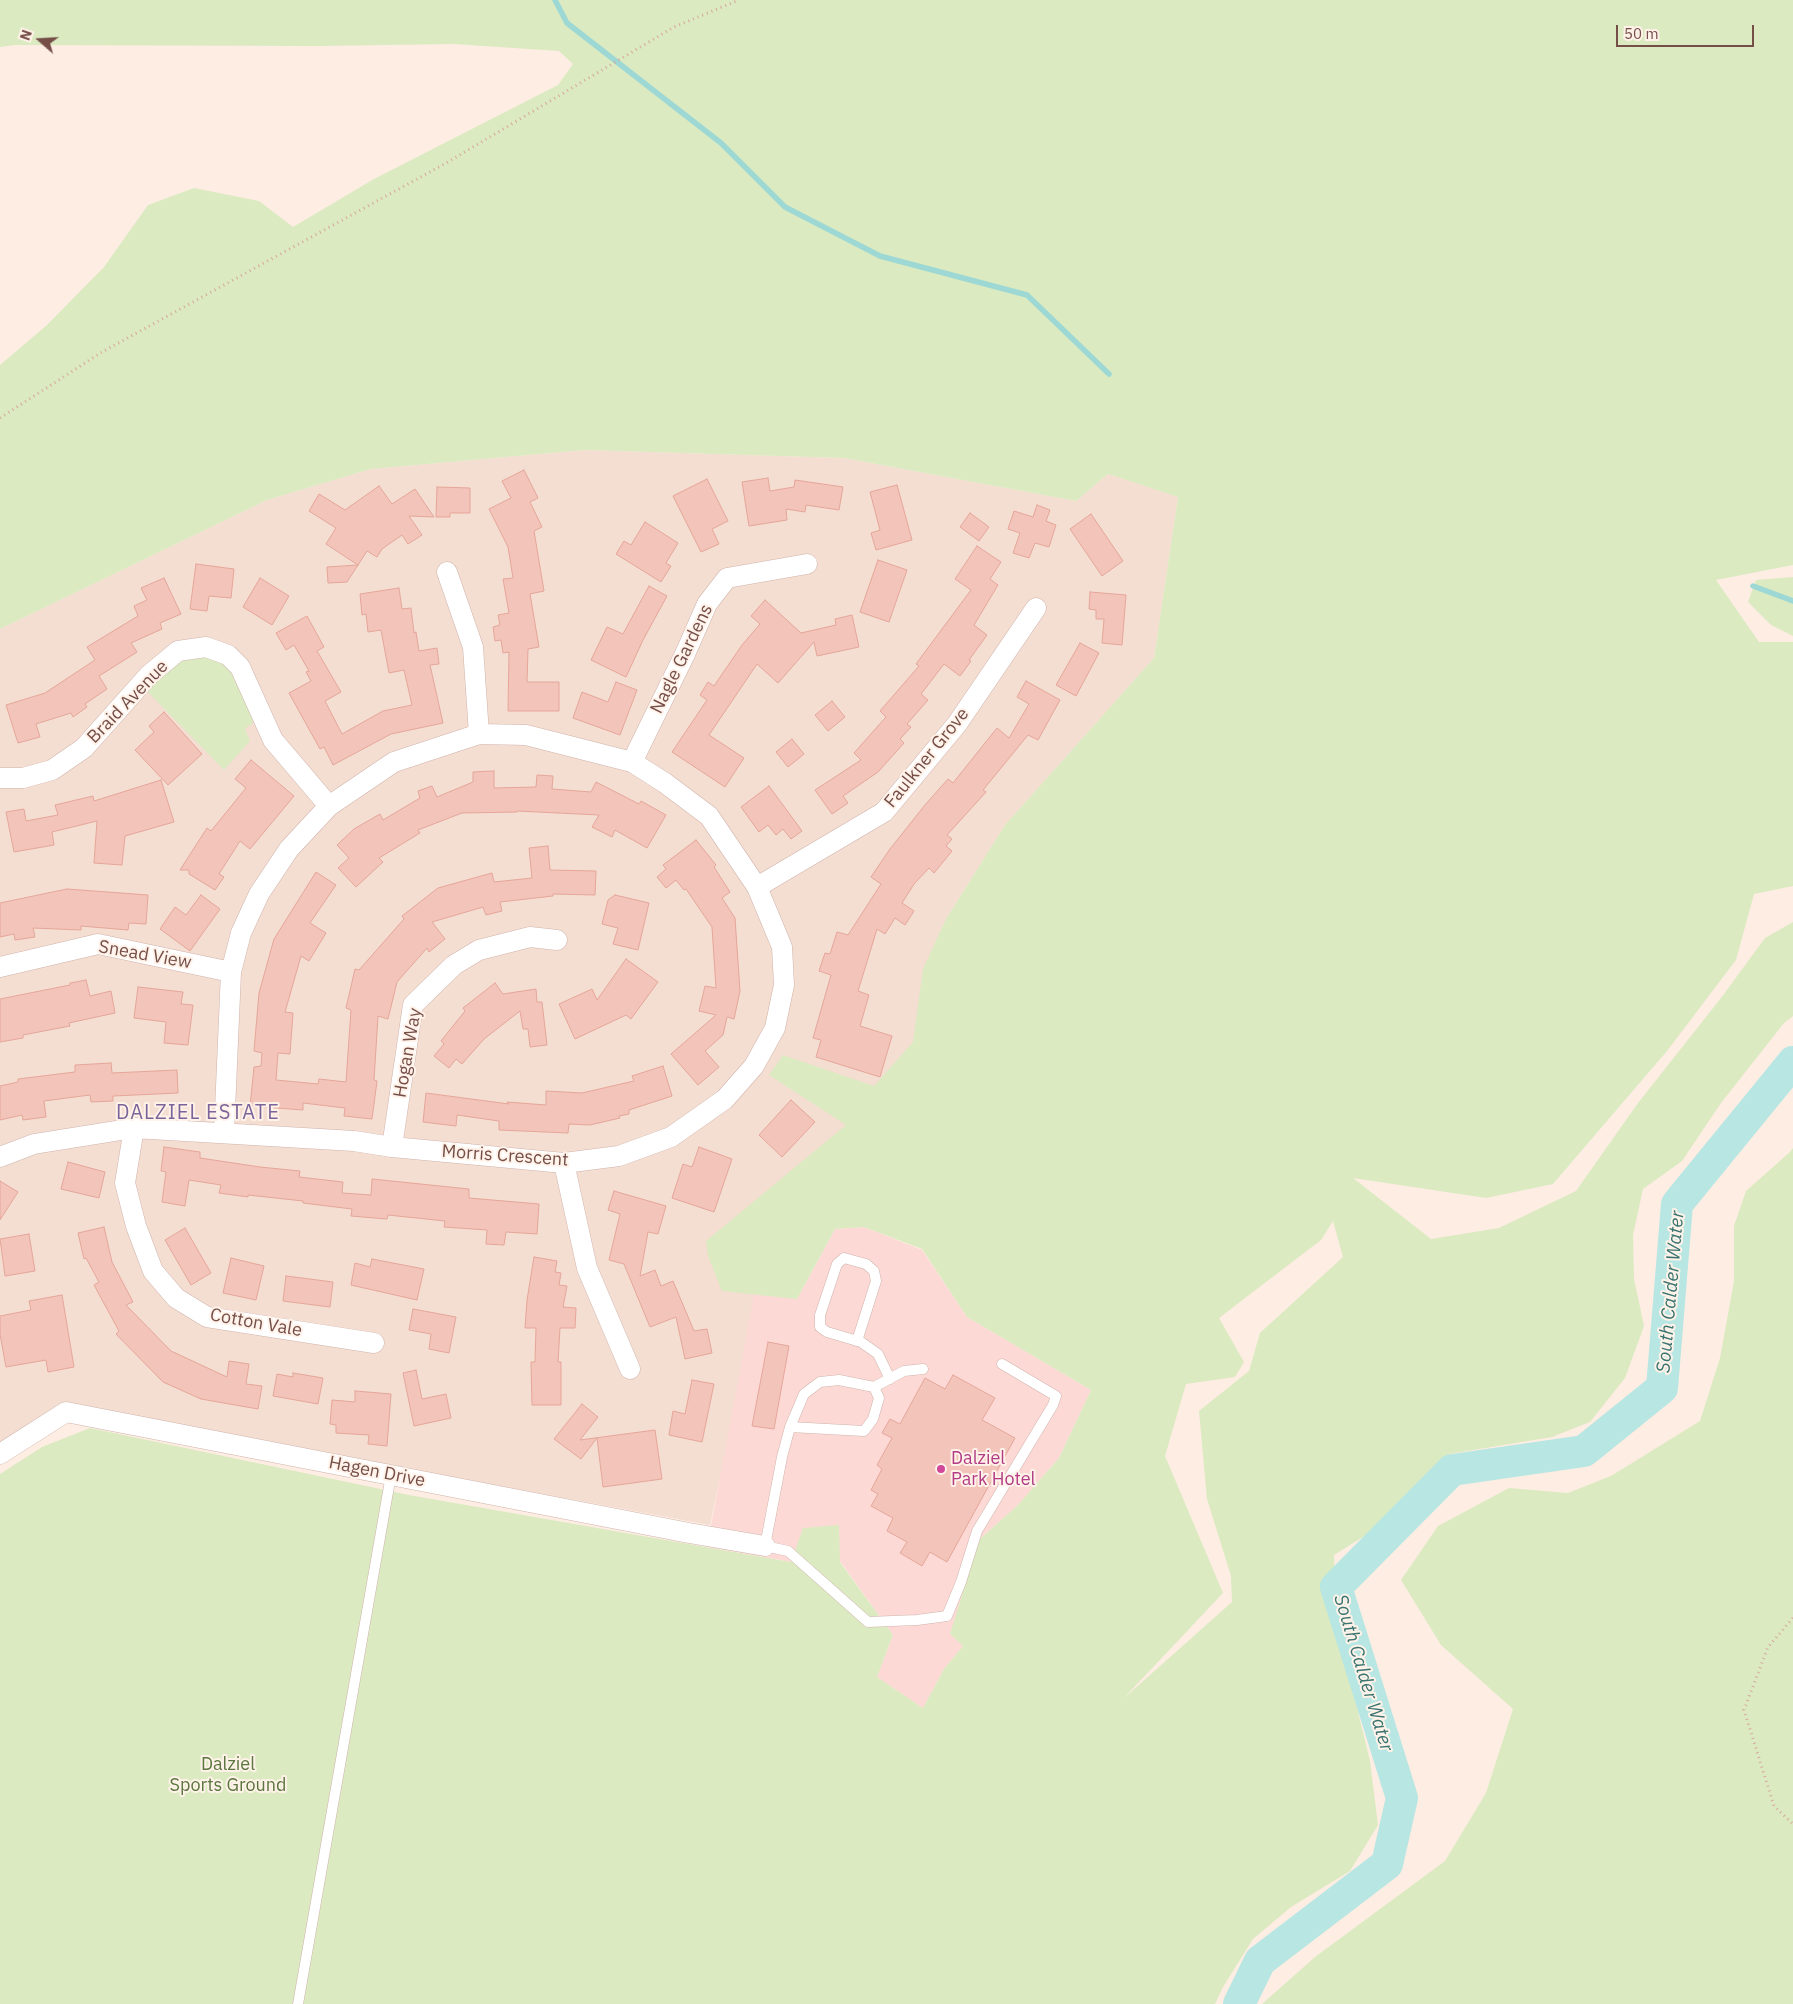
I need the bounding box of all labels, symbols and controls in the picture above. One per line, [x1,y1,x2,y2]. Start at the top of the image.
north arrow [15,15,65,65]
scale bar [1618,15,1756,47]
text: 50 m [1624,24,1659,43]
text: N [16,27,36,43]
street label: Nagle Gardens [646,601,718,717]
street label: Braid Avenue [83,656,173,748]
street label: Faulkner Grove [880,704,974,812]
street label: Snead View [97,936,193,974]
street label: Hogan Way [389,1006,427,1100]
district label: DALZIEL ESTATE [114,1101,282,1125]
street label: Morris Crescent [441,1141,569,1171]
water label: South Calder Water [1653,1210,1689,1374]
street label: Cotton Vale [208,1304,304,1342]
place label: Dalziel Park Hotel [951,1448,1036,1490]
street label: Hagen Drive [327,1452,427,1492]
marker: Dalziel Park Hotel [935,1463,947,1475]
water label: South Calder Water [1328,1592,1398,1754]
park label: Dalziel Sports Ground [170,1754,286,1796]

